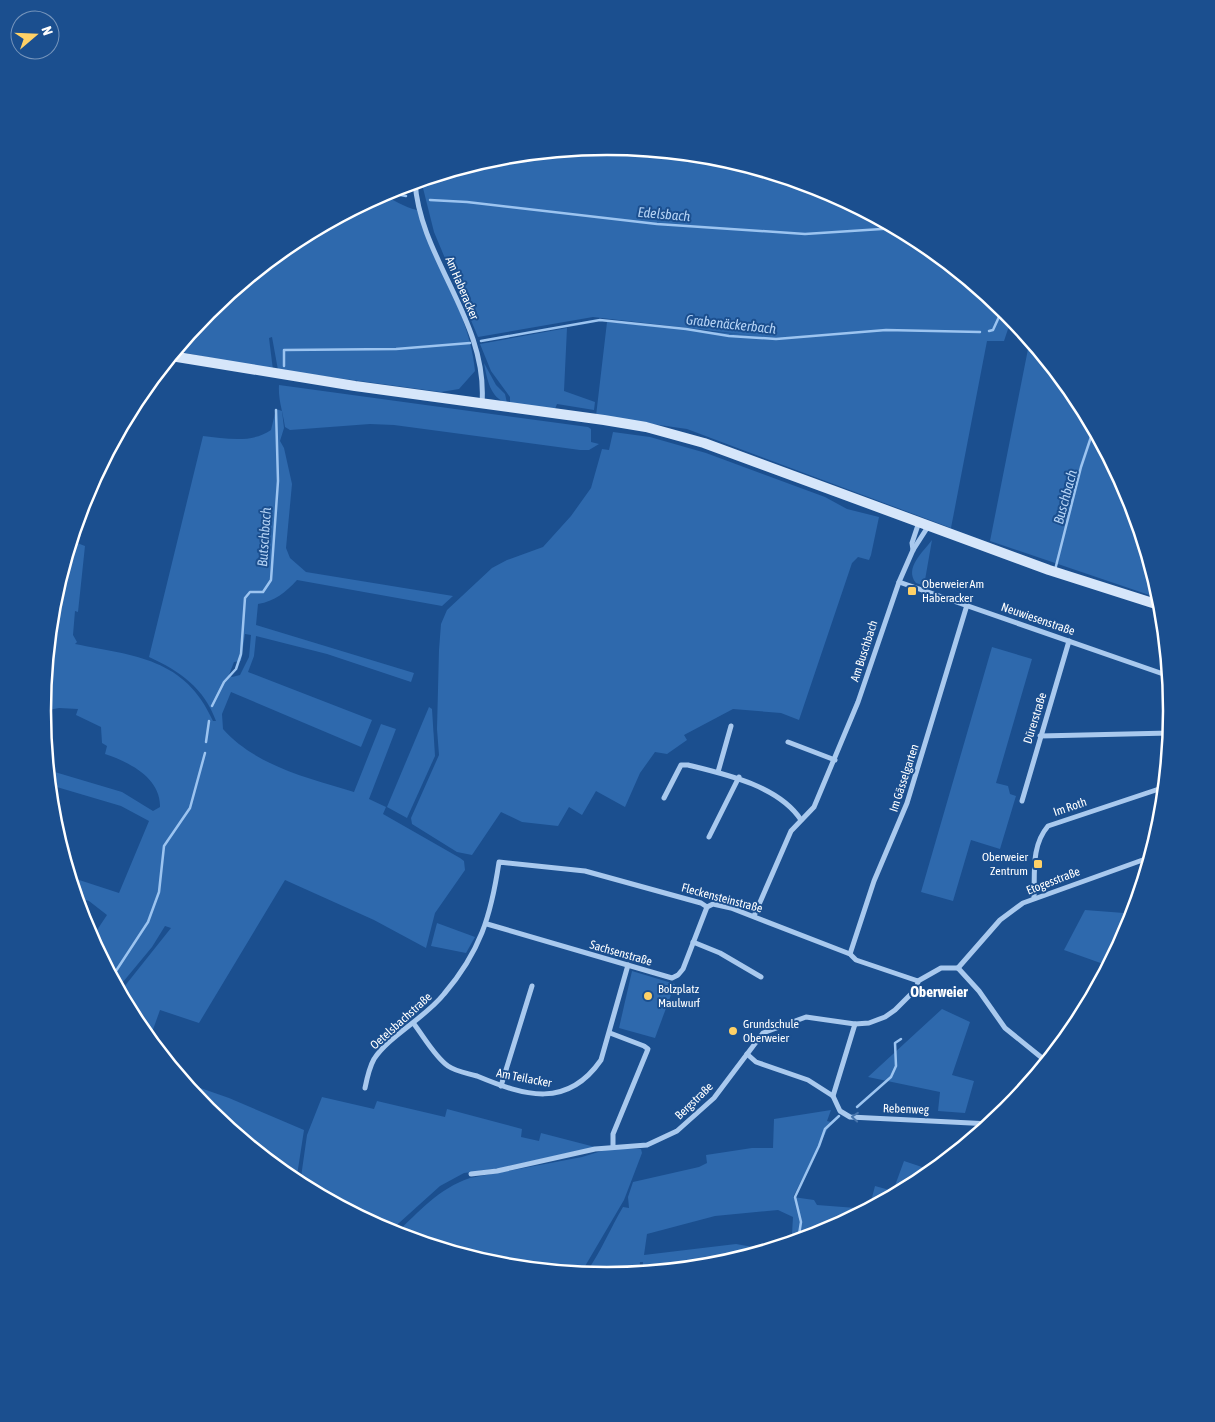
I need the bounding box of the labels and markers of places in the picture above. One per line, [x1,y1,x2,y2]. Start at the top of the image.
place label: Oberweier Am Haberacker [922,577,984,605]
marker: Oberweier Am Haberacker [906,585,918,597]
place label: Oberweier Zentrum [982,850,1028,878]
marker: Oberweier Zentrum [1032,858,1044,870]
place label: Bolzplatz Maulwurf [658,982,701,1010]
marker: Bolzplatz Maulwurf [642,990,654,1002]
place label: Grundschule Oberweier [743,1017,799,1045]
marker: Grundschule Oberweier [727,1025,739,1037]

